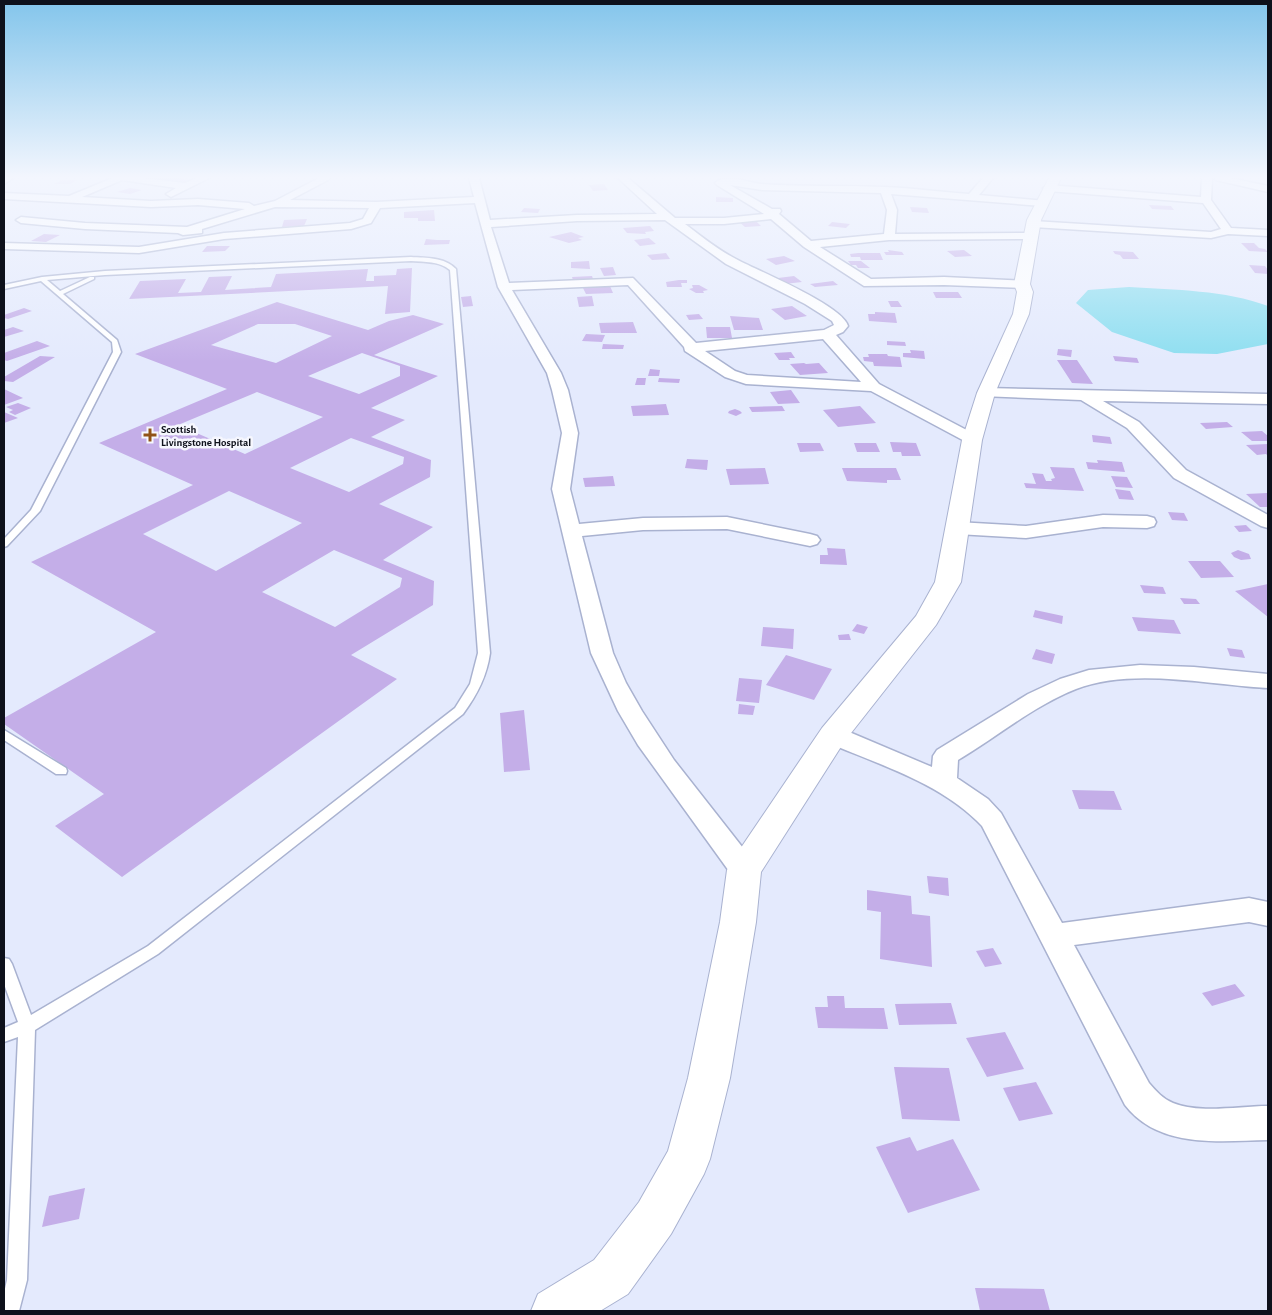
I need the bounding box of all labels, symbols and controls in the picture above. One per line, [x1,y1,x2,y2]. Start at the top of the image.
place label: Scottish Livingstone Hospital [161,424,251,448]
marker: Scottish Livingstone Hospital [143,428,157,442]

